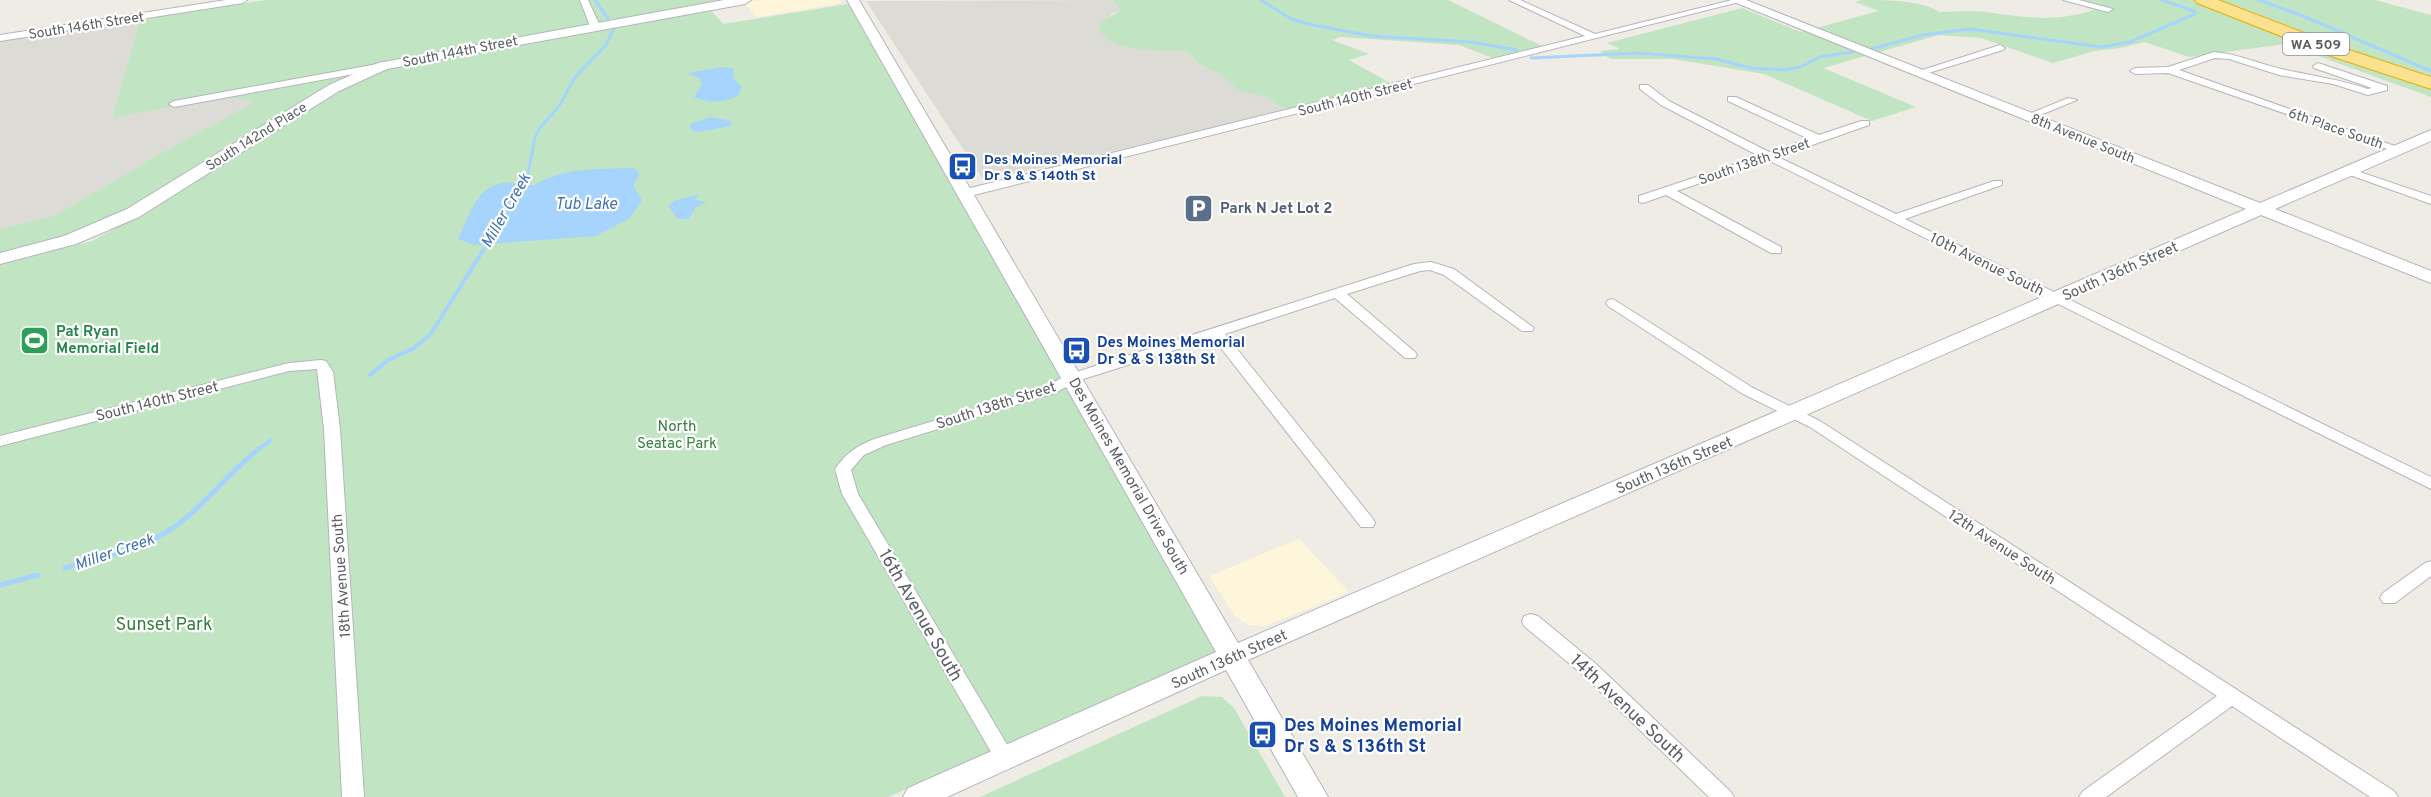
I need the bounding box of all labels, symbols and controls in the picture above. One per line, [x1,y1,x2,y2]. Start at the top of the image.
street label: South 146th Street [27,9,145,44]
street label: South 144th Street [401,33,519,72]
road number: WA 509 [2283,33,2349,55]
street label: South 140th Street [1296,76,1414,121]
street label: South 142nd Place [203,99,311,175]
street label: 6th Place South [2286,105,2385,154]
street label: 8th Avenue South [2028,111,2137,168]
street label: South 138th Street [1697,135,1812,189]
bus stop icon: Des Moines Memorial Dr S & S 140th St [947,151,979,183]
place label: Des Moines Memorial Dr S & S 140th St [984,152,1122,185]
water label: Miller Creek [477,169,537,252]
parking icon: Park N Jet Lot 2 [1183,192,1215,224]
water label: Tub Lake [555,195,618,215]
place label: Park N Jet Lot 2 [1220,200,1332,219]
street label: 10th Avenue South [1926,229,2047,301]
street label: South 136th Street [2060,238,2182,306]
place label: Pat Ryan Memorial Field [56,323,159,359]
sports icon: Pat Ryan Memorial Field [19,324,51,356]
place label: Des Moines Memorial Dr S & S 138th St [1097,334,1245,370]
bus stop icon: Des Moines Memorial Dr S & S 138th St [1060,335,1092,367]
street label: Des Moines Memorial Drive South [1063,375,1192,579]
street label: South 140th Street [94,378,221,427]
street label: South 138th Street [934,378,1059,435]
park label: North Seatac Park [637,418,717,454]
street label: South 136th Street [1613,433,1736,500]
street label: 12th Avenue South [1944,506,2059,590]
street label: 18th Avenue South [329,513,356,639]
water label: Miller Creek [72,530,158,576]
street label: 16th Avenue South [872,545,967,686]
park label: Sunset Park [115,614,213,637]
street label: South 136th Street [1169,626,1291,694]
street label: 14th Avenue South [1565,650,1689,768]
place label: Des Moines Memorial Dr S & S 136th St [1284,715,1462,759]
bus stop icon: Des Moines Memorial Dr S & S 136th St [1247,719,1279,751]

